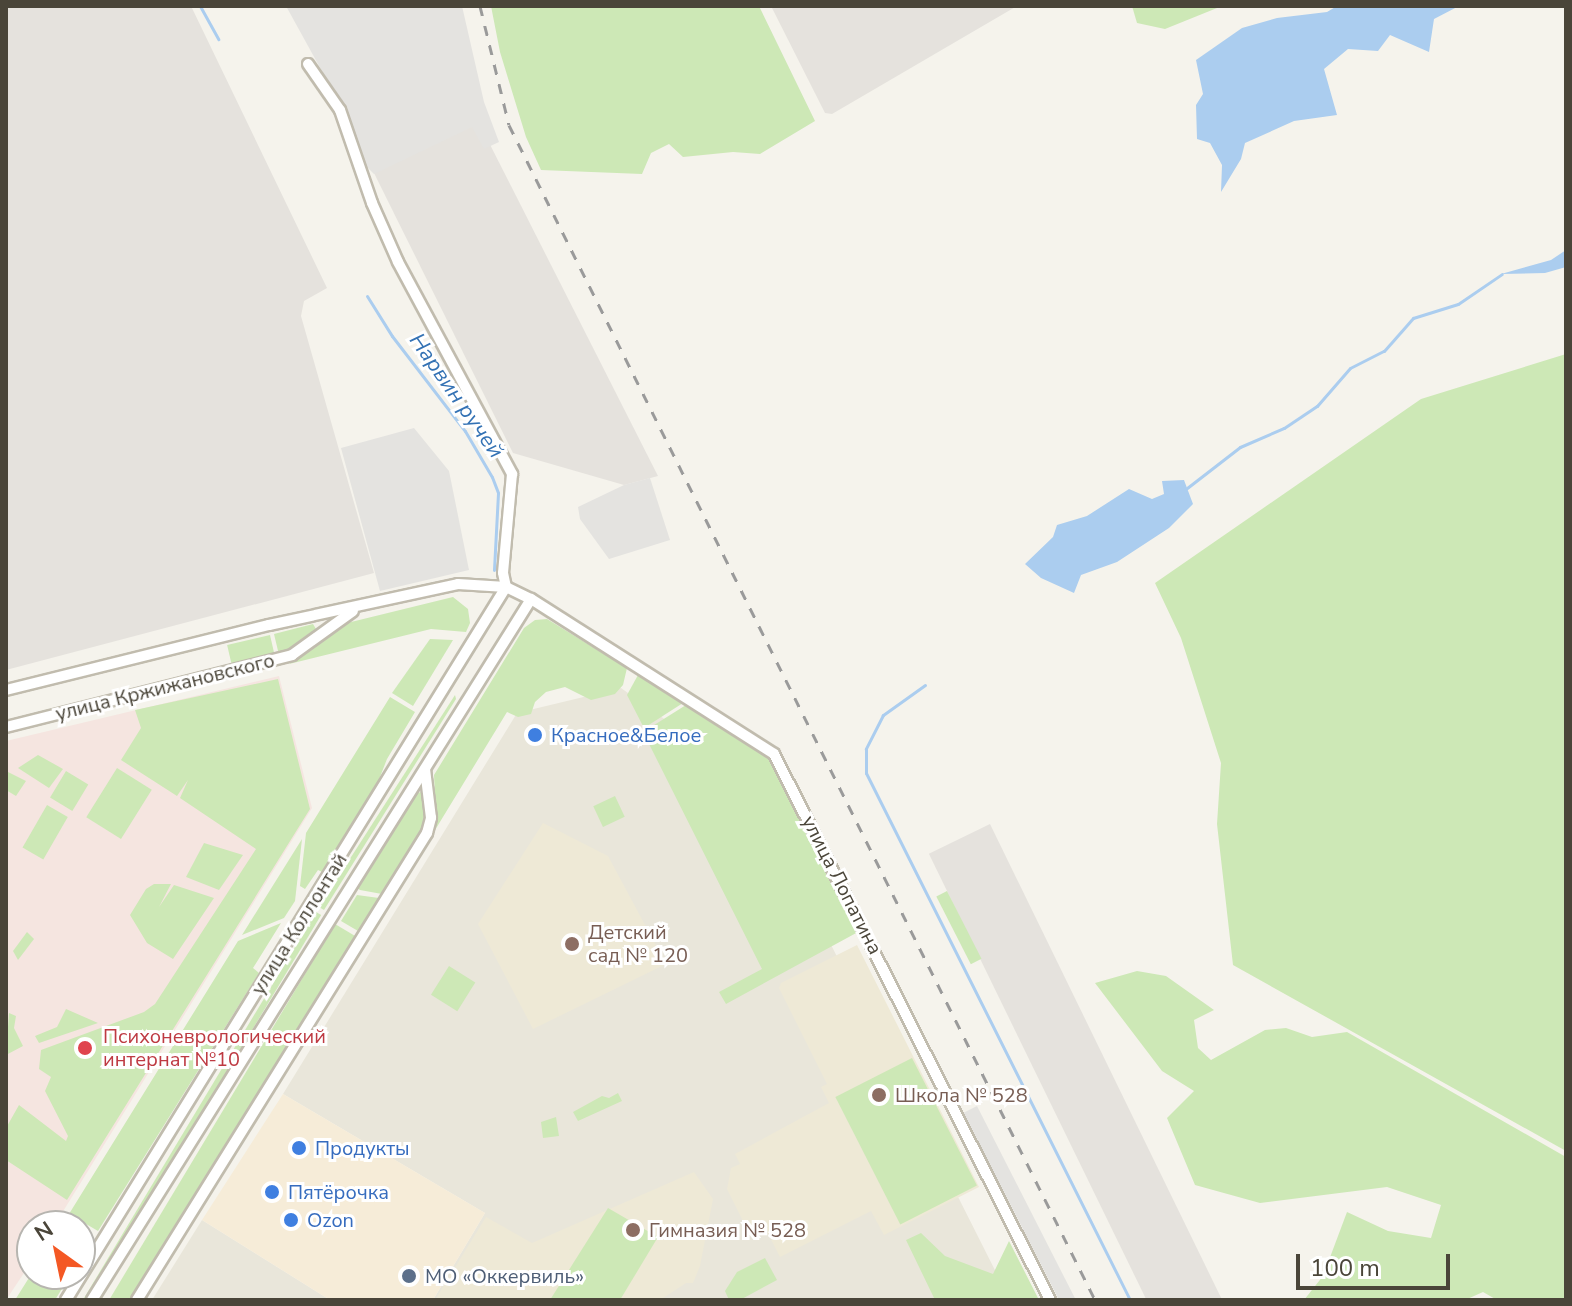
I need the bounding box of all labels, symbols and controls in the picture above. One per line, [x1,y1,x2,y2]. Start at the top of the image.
water label: Нарвин ручей [403,328,509,464]
street label: улица Кржижановского [53,648,277,726]
place label: Красное&Белое [551,723,701,747]
marker: Красное&Белое [526,726,544,744]
street label: улица Лопатина [797,812,887,958]
street label: улица Коллонтай [246,849,352,999]
place label: Детский сад № 120 [588,920,688,967]
marker: Детский сад № 120 [563,935,581,953]
place label: Психоневрологический интернат №10 [103,1024,326,1071]
marker: Психоневрологический интернат №10 [74,1037,96,1059]
place label: Школа № 528 [895,1083,1028,1107]
marker: Школа № 528 [870,1086,888,1104]
place label: Продукты [315,1136,410,1160]
marker: Продукты [290,1139,308,1157]
place label: Пятёрочка [288,1180,389,1204]
marker: Пятёрочка [263,1183,281,1201]
place label: Ozon [307,1208,354,1232]
north arrow [16,1210,96,1290]
marker: Ozon [282,1211,300,1229]
text: N [29,1214,59,1249]
place label: Гимназия № 528 [649,1218,806,1242]
marker: Гимназия № 528 [624,1221,642,1239]
scale bar [1300,1238,1454,1288]
text: 100 m [1310,1252,1380,1284]
place label: МО «Оккервиль» [425,1264,584,1288]
marker: МО «Оккервиль» [400,1267,418,1285]

